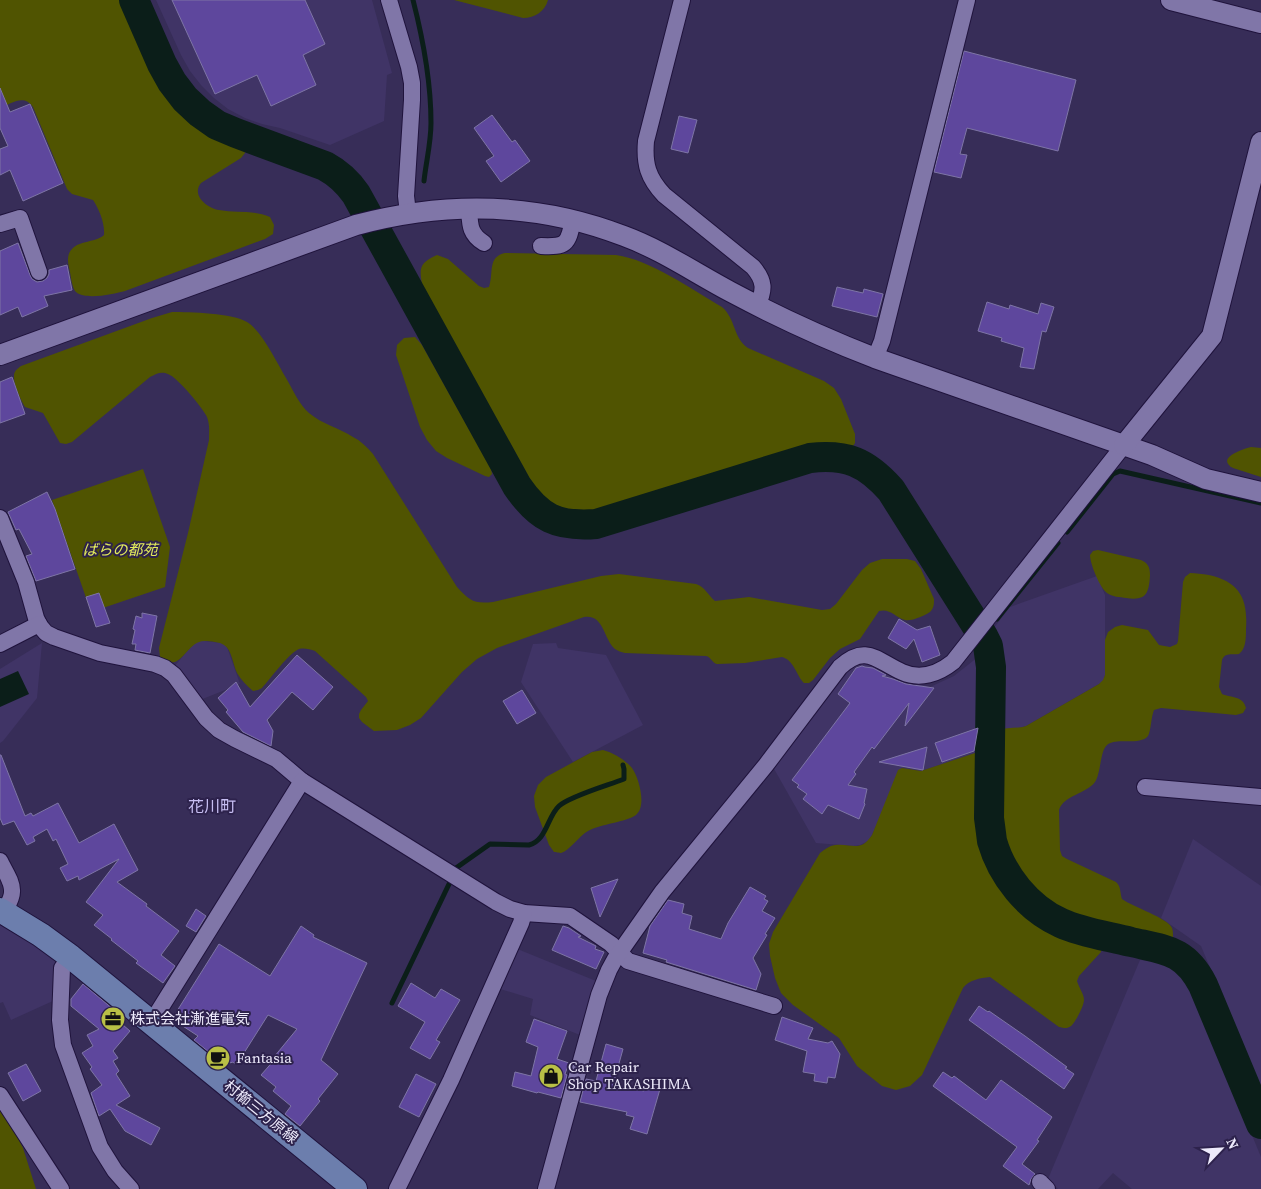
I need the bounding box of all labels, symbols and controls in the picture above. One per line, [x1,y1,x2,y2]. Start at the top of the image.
park label: ばらの都苑 [82,539,159,560]
district label: 花川町 [188,795,236,817]
office icon: 株式会社漸進電気 [100,1006,126,1032]
place label: 株式会社漸進電気 [130,1008,250,1029]
cafe icon: Fantasia [205,1045,231,1071]
place label: Fantasia [236,1047,292,1068]
place label: Car Repair Shop TAKASHIMA [568,1056,691,1094]
shop icon: Car Repair Shop TAKASHIMA [538,1063,564,1089]
street label: 村櫛三方原線 [220,1075,303,1148]
north arrow [1196,1124,1246,1174]
text: N [1222,1135,1244,1152]

